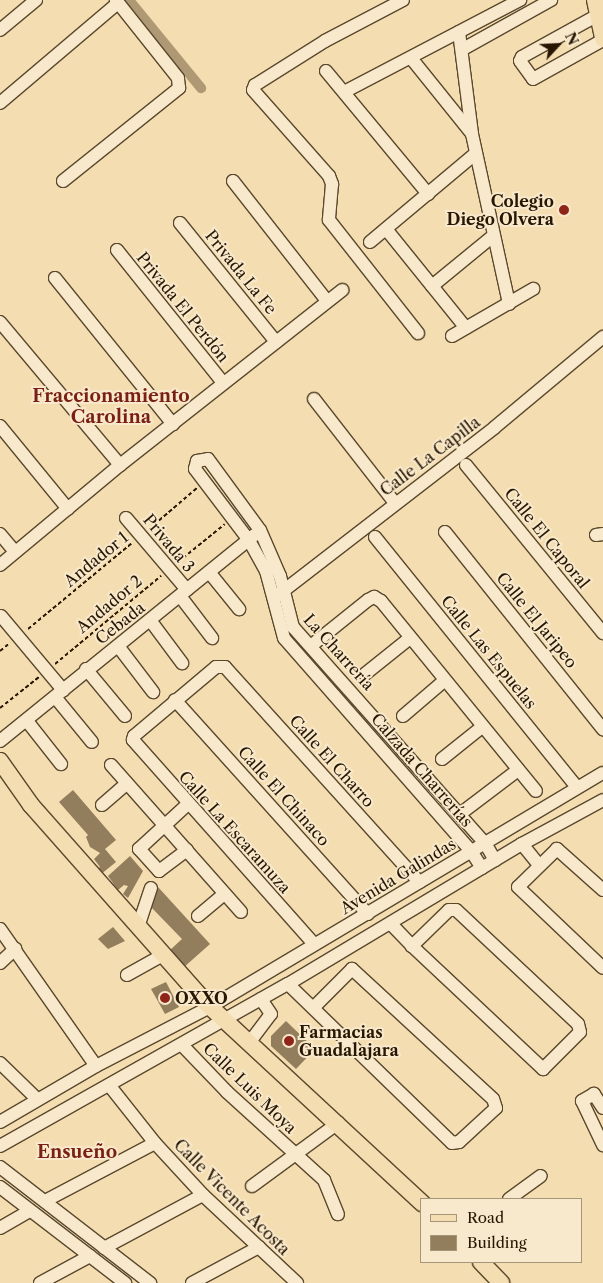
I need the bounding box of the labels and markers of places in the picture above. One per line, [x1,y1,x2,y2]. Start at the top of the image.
place label: Colegio Diego Olvera [446,191,554,229]
marker: Colegio Diego Olvera [558,204,570,216]
place label: OXXO [175,988,228,1008]
marker: OXXO [159,992,171,1004]
place label: Farmacias Guadalajara [299,1022,399,1060]
marker: Farmacias Guadalajara [283,1035,295,1047]

